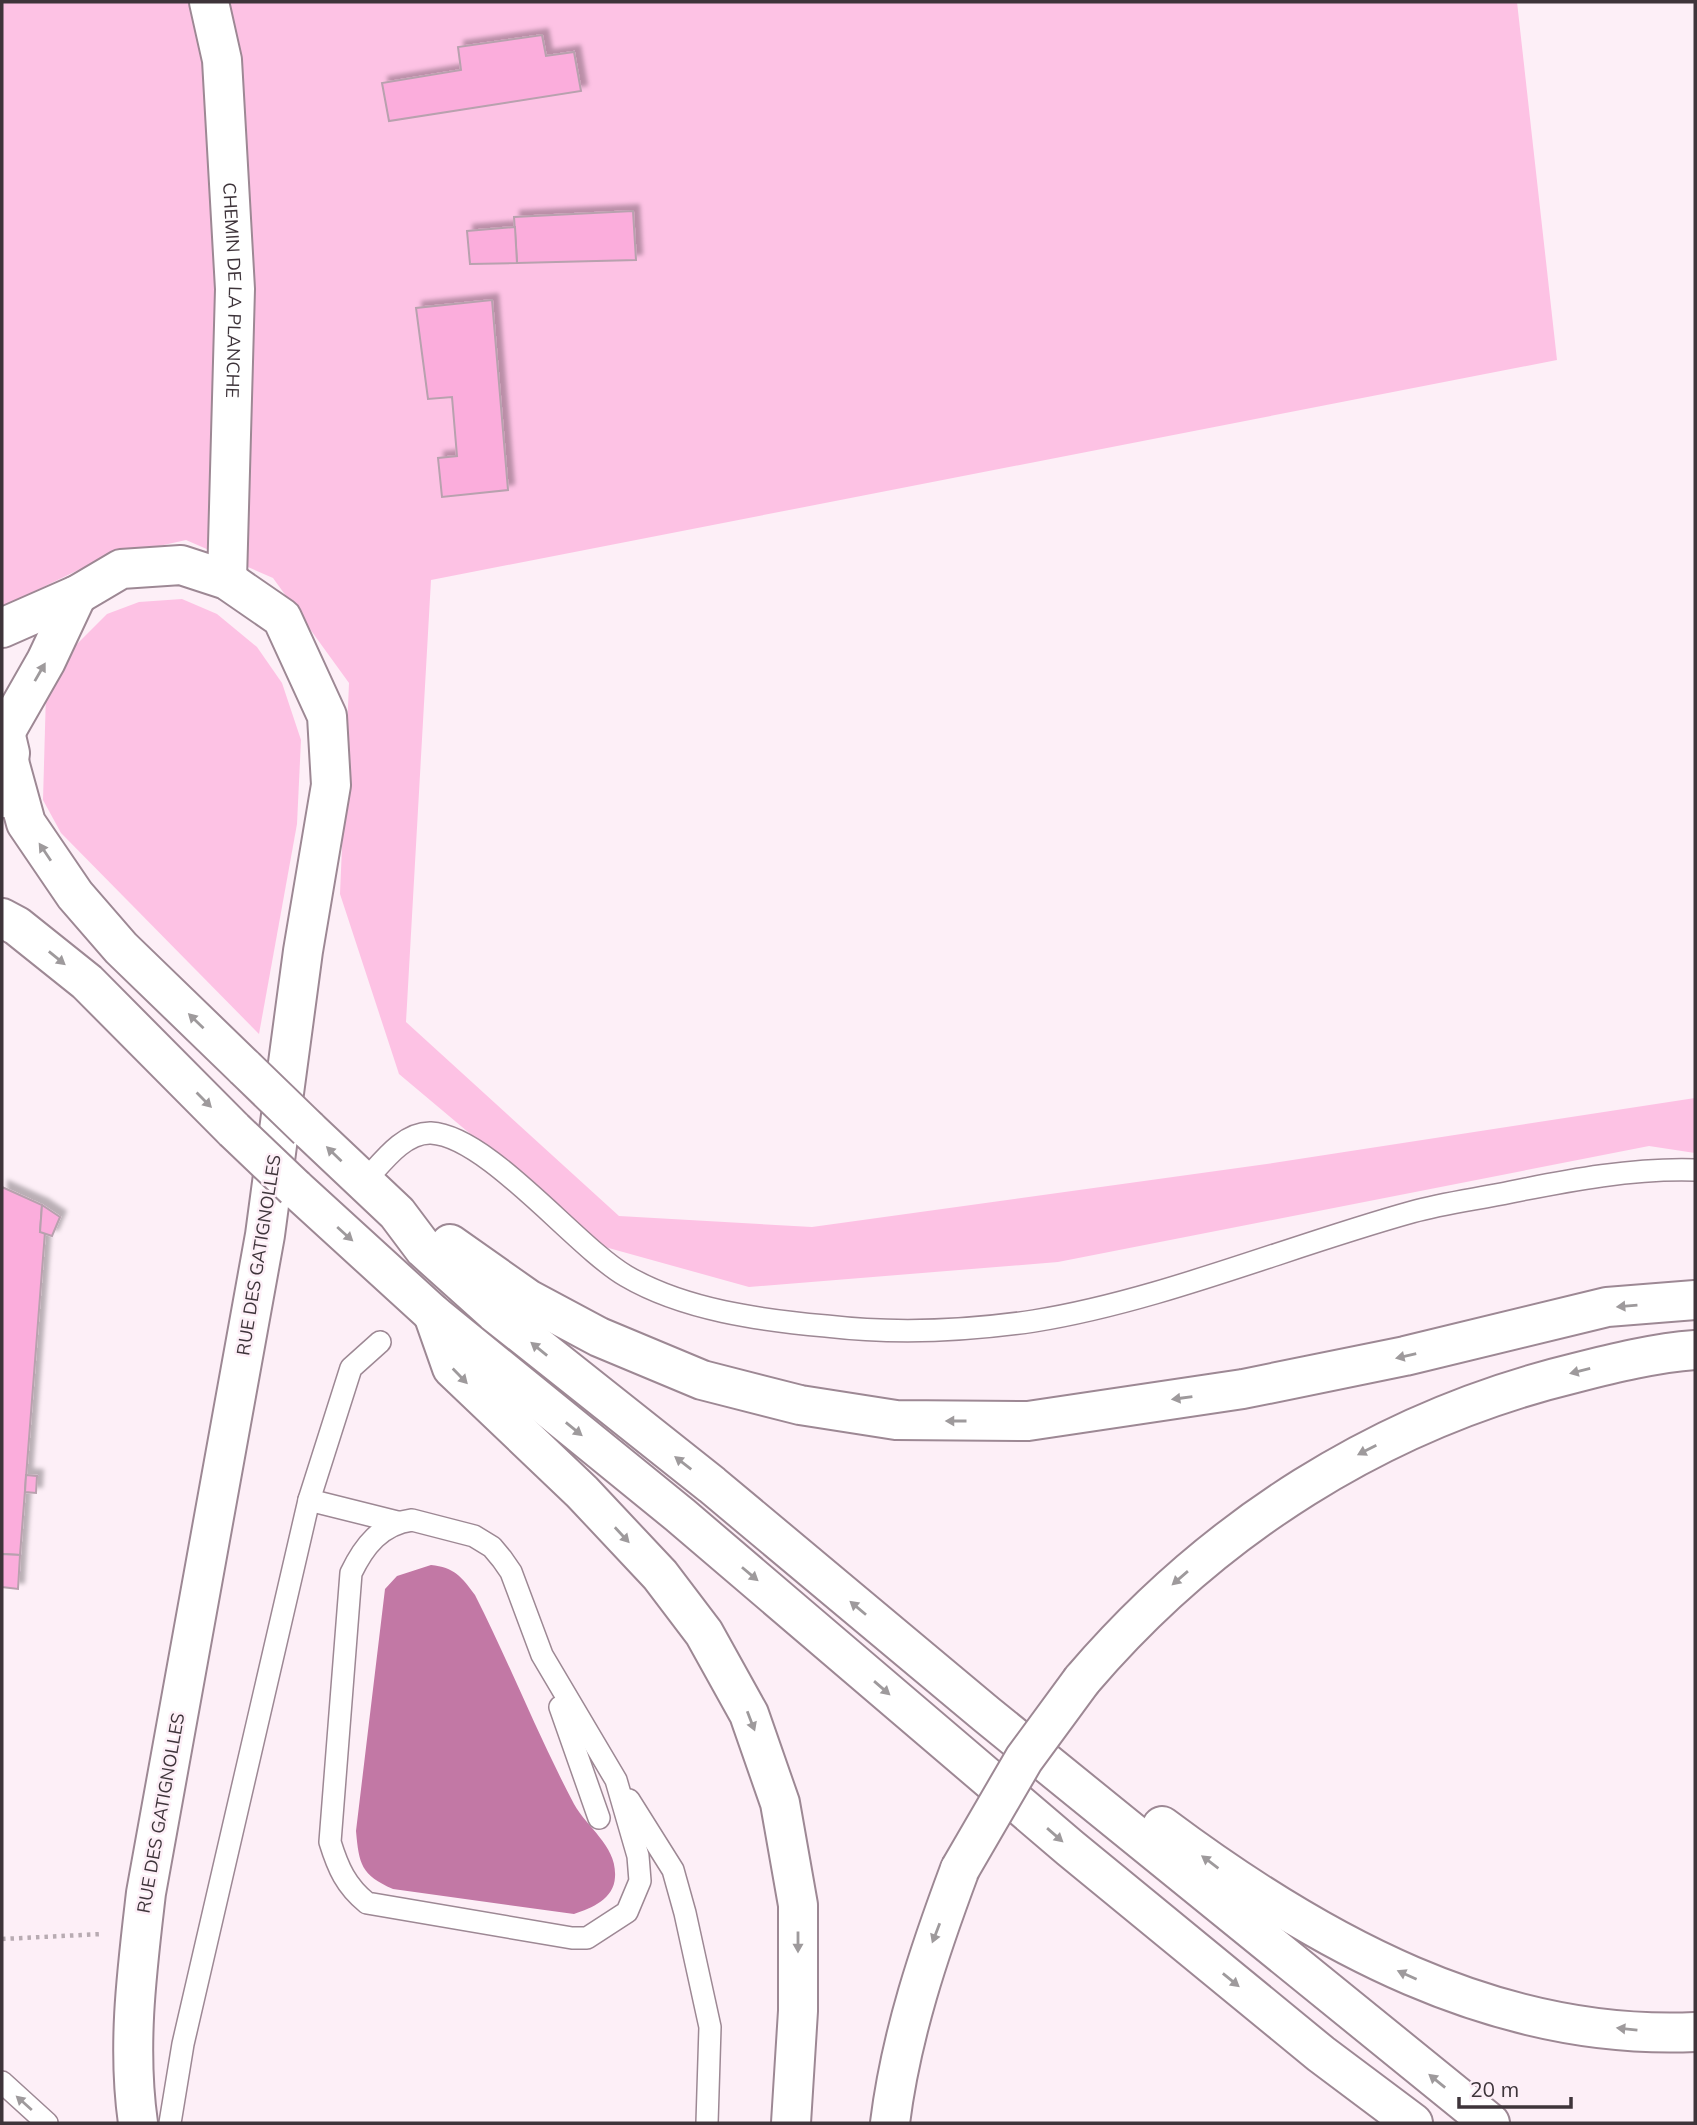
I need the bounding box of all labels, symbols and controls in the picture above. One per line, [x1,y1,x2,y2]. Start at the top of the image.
street label: CHEMIN DE LA PLANCHE [218,182,247,398]
one-way arrow [34,662,46,681]
one-way arrow [39,842,52,861]
one-way arrow [48,950,65,965]
one-way arrow [188,1013,205,1029]
one-way arrow [196,1091,213,1108]
one-way arrow [326,1147,343,1163]
street label: RUE DES GATIGNOLLES [231,1153,286,1357]
one-way arrow [336,1226,353,1242]
one-way arrow [1616,1301,1638,1312]
one-way arrow [531,1341,549,1356]
one-way arrow [1395,1351,1417,1362]
one-way arrow [1569,1366,1591,1377]
one-way arrow [451,1367,468,1383]
one-way arrow [1171,1393,1193,1404]
one-way arrow [945,1415,967,1426]
one-way arrow [565,1422,583,1437]
one-way arrow [1357,1444,1377,1456]
one-way arrow [674,1456,692,1470]
one-way arrow [614,1526,630,1544]
one-way arrow [741,1566,758,1581]
one-way arrow [1172,1570,1189,1585]
one-way arrow [850,1600,868,1615]
one-way arrow [873,1680,891,1695]
one-way arrow [745,1710,756,1731]
street label: RUE DES GATIGNOLLES [132,1711,189,1915]
one-way arrow [1046,1827,1064,1843]
one-way arrow [1201,1856,1219,1870]
one-way arrow [931,1922,942,1943]
one-way arrow [792,1931,804,1953]
one-way arrow [1397,1969,1417,1981]
one-way arrow [1222,1972,1240,1987]
one-way arrow [1616,2024,1638,2035]
scale bar [1459,2066,1571,2110]
one-way arrow [1428,2073,1446,2088]
text: 20 m [1470,2076,1519,2102]
one-way arrow [15,2095,33,2111]

